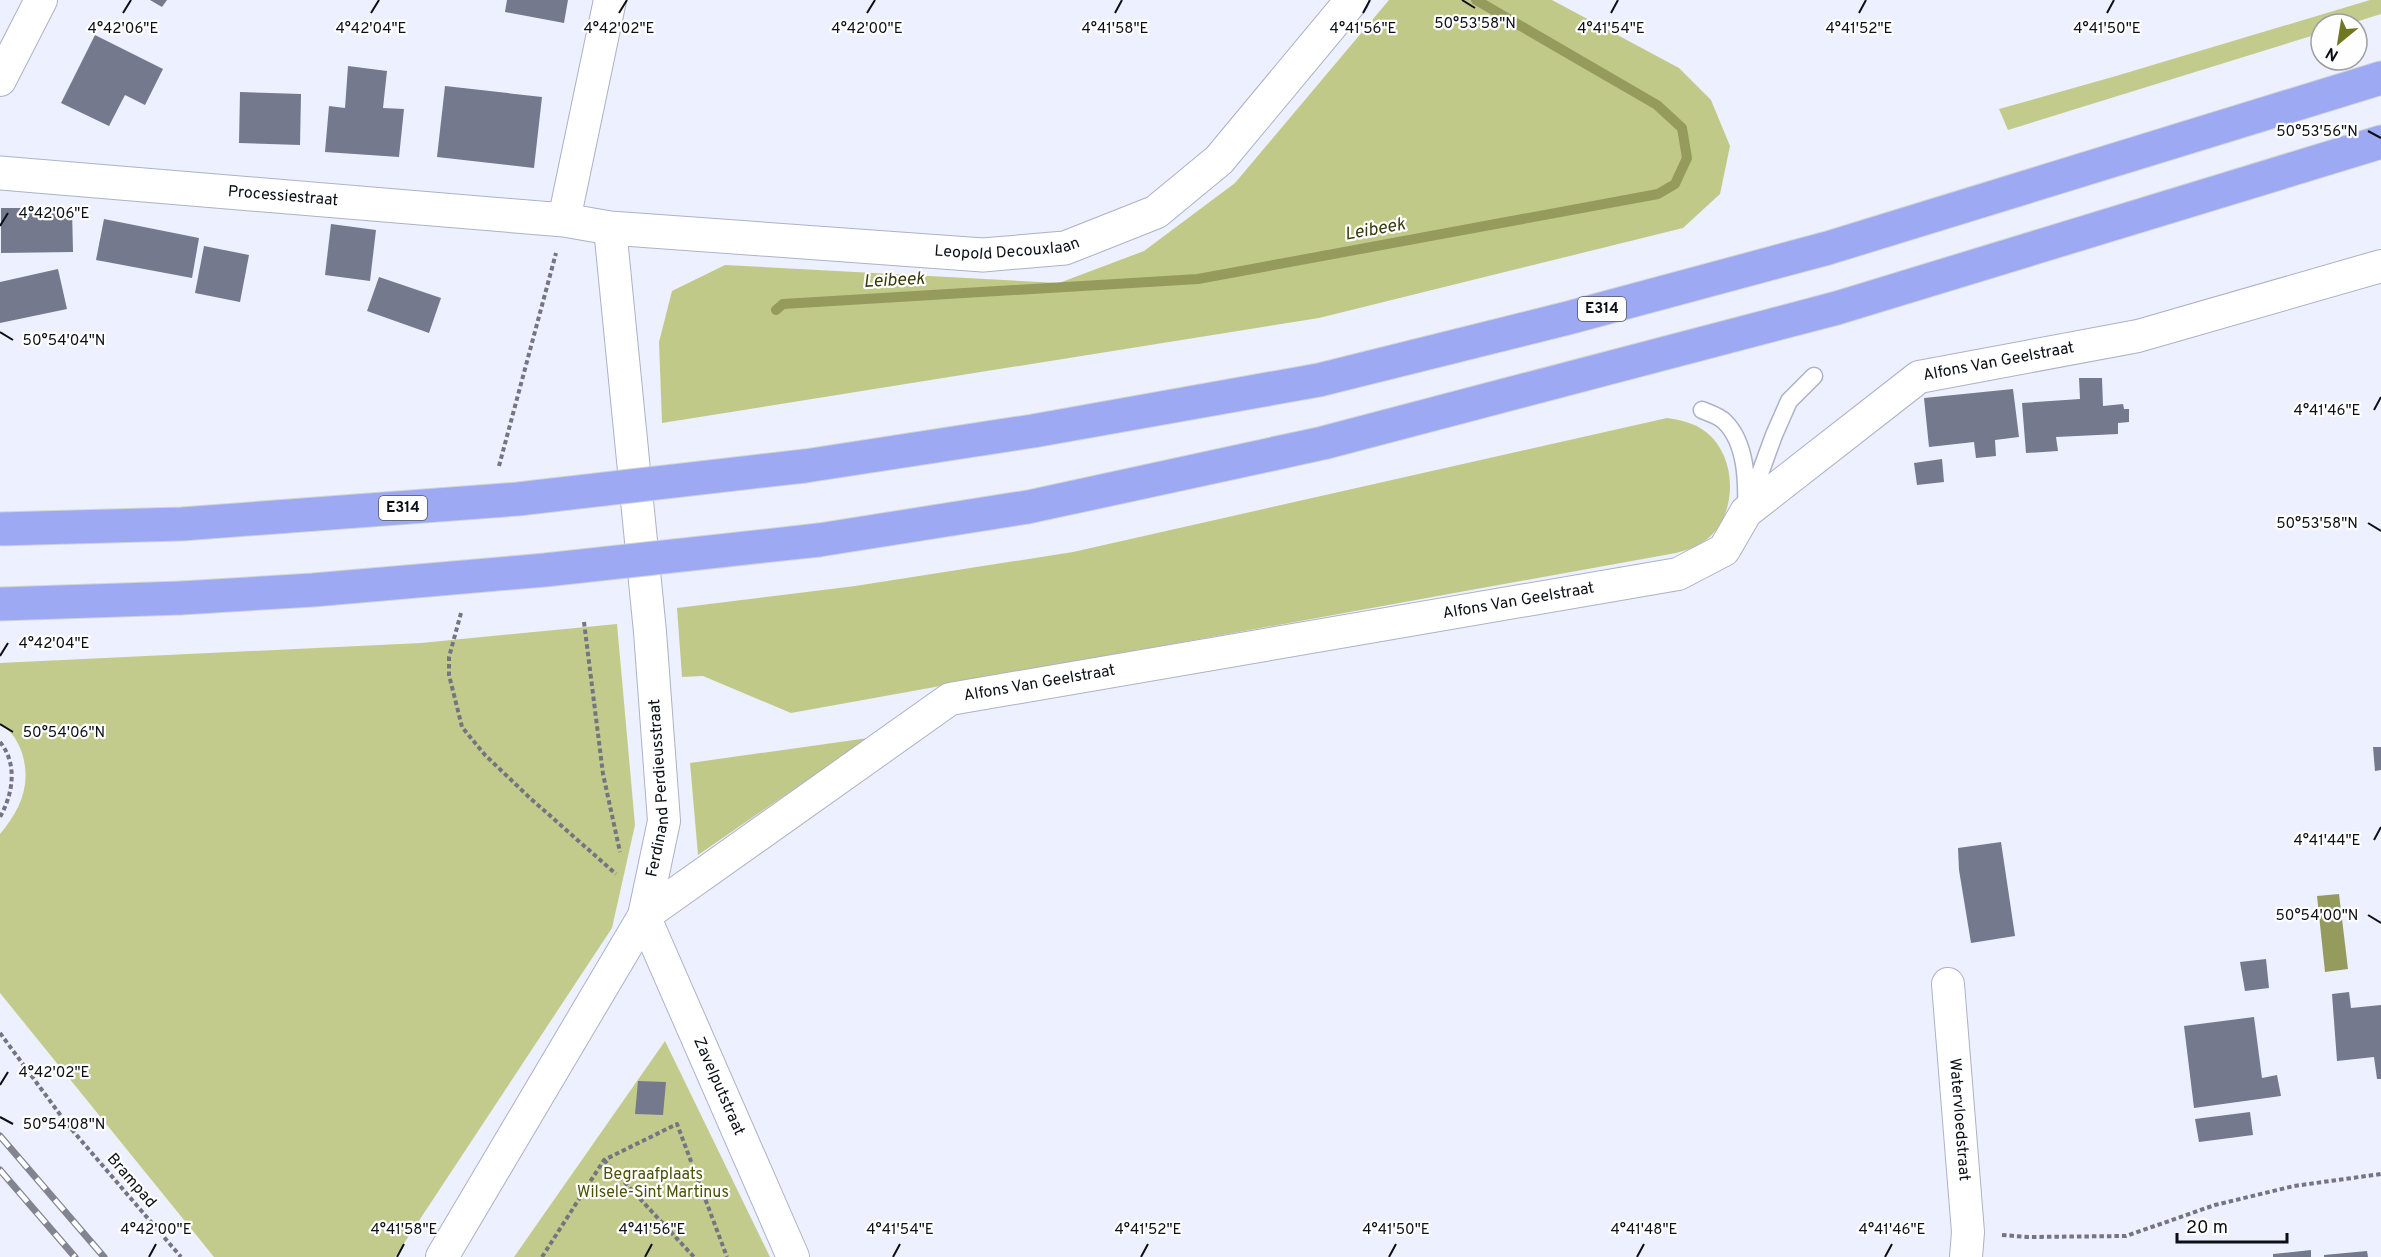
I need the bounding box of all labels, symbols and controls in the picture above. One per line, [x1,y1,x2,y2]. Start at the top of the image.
north arrow [2309,12,2369,72]
text: 50°53'58"N [1434,15,1516,34]
text: 4°42'06"E [88,20,158,39]
text: 4°42'04"E [335,20,407,39]
text: 4°42'02"E [584,20,655,39]
text: 4°42'00"E [831,20,903,39]
text: 4°41'58"E [1081,20,1149,39]
text: 4°41'56"E [1330,20,1396,39]
text: 4°41'54"E [1577,20,1645,39]
text: 4°41'52"E [1825,20,1893,39]
text: 4°41'50"E [2073,20,2141,39]
text: N [2323,42,2342,65]
text: 50°53'56"N [2276,123,2358,142]
street label: Processiestraat [227,182,339,211]
text: 4°42'06"E [19,205,89,224]
water label: Leibeek [1343,213,1408,247]
street label: Leopold Decouxlaan [934,233,1083,265]
water label: Leibeek [863,268,926,294]
road number: E314 [1578,297,1626,321]
text: 50°54'04"N [23,332,105,351]
street label: Alfons Van Geelstraat [1921,338,2076,386]
text: 4°41'46"E [2294,402,2360,421]
road number: E314 [379,496,427,520]
text: 50°53'58"N [2276,515,2358,534]
street label: Alfons Van Geelstraat [1441,579,1596,624]
text: 4°42'04"E [18,635,90,654]
street label: Alfons Van Geelstraat [962,661,1117,706]
street label: Ferdinand Perdieusstraat [642,698,674,879]
text: 50°54'06"N [23,724,105,743]
text: 4°41'44"E [2293,832,2361,851]
text: 50°54'00"N [2276,907,2359,926]
street label: Zavelputstraat [688,1034,749,1139]
street label: Watervloedstraat [1944,1057,1974,1182]
text: 4°42'02"E [19,1064,90,1083]
text: 50°54'08"N [23,1116,105,1135]
street label: Brampad [102,1150,160,1212]
park label: Begraafplaats Wilsele-Sint Martinus [577,1165,729,1203]
scale bar [2177,1206,2286,1244]
text: 20 m [2186,1217,2228,1240]
text: 4°42'00"E [120,1221,192,1240]
text: 4°41'58"E [370,1221,438,1240]
text: 4°41'56"E [619,1221,685,1240]
text: 4°41'54"E [866,1221,934,1240]
text: 4°41'52"E [1114,1221,1182,1240]
text: 4°41'50"E [1362,1221,1430,1240]
text: 4°41'48"E [1610,1221,1678,1240]
text: 4°41'46"E [1859,1221,1925,1240]

